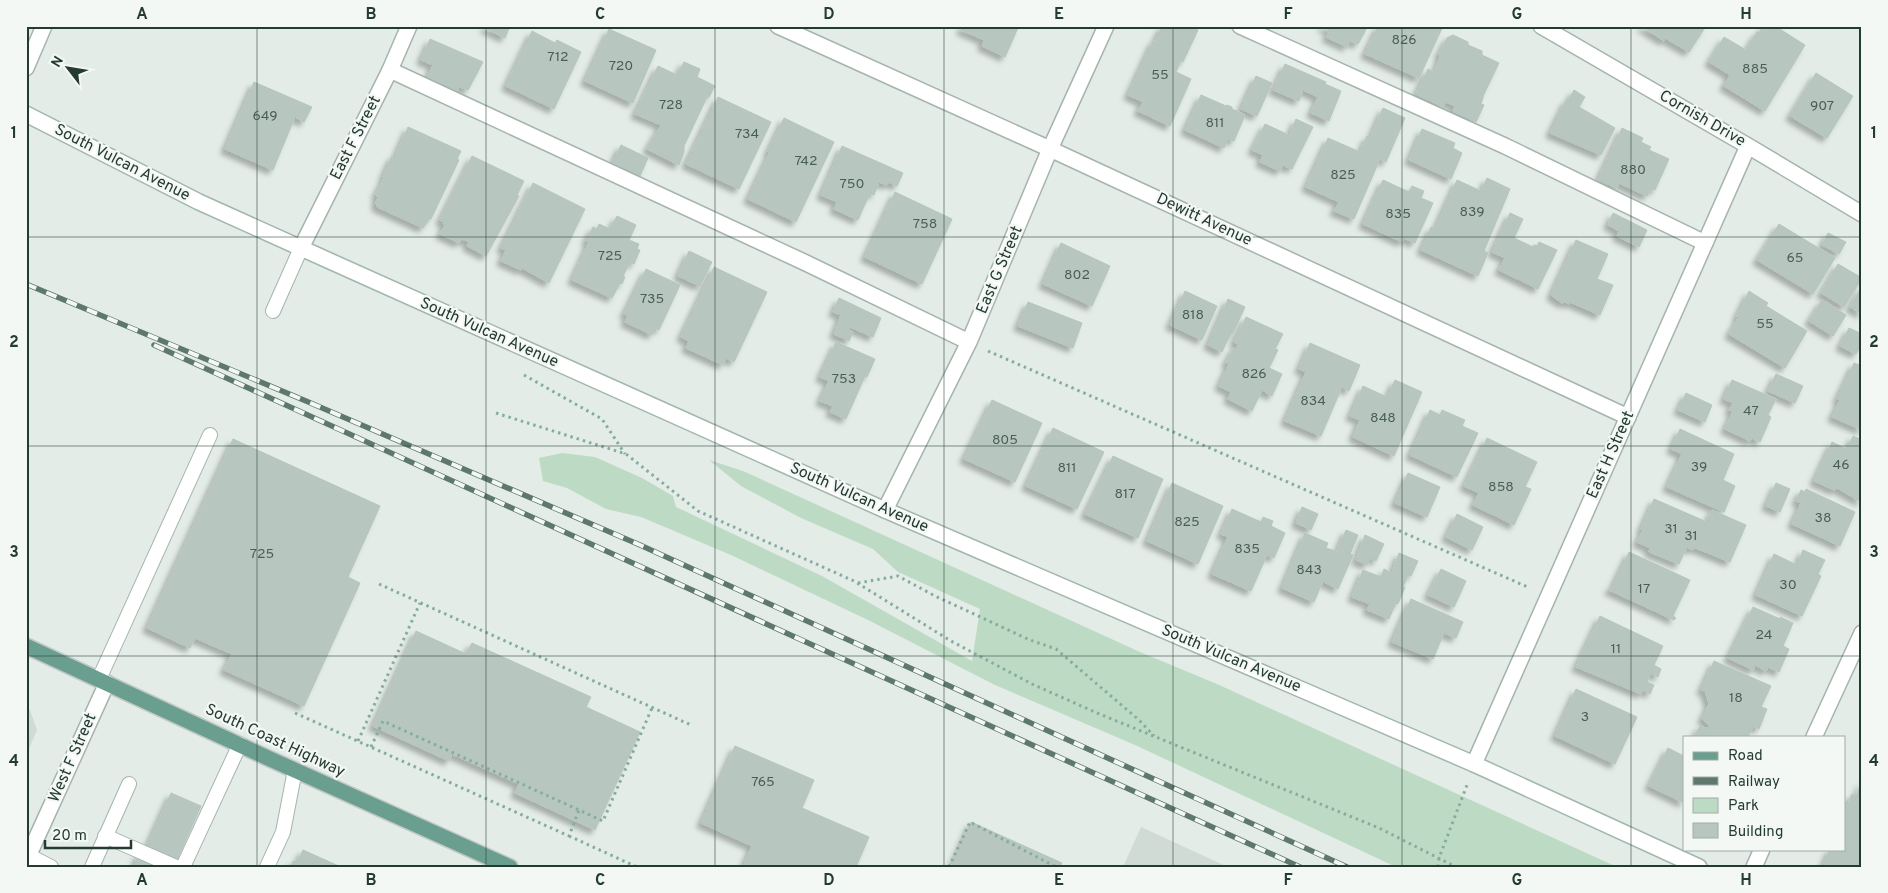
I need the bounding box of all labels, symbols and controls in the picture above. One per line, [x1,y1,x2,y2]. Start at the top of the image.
text: A [136,5,148,25]
text: B [365,5,377,25]
text: C [595,5,605,25]
text: D [823,5,835,25]
text: E [1054,5,1064,25]
text: F [1283,5,1293,25]
text: G [1512,5,1522,25]
text: H [1740,5,1752,25]
house number: 826 [1391,32,1417,49]
north arrow [42,42,92,92]
house number: 712 [547,49,569,66]
text: N [48,53,68,71]
house number: 720 [609,58,633,75]
house number: 885 [1742,61,1768,78]
house number: 55 [1151,67,1169,84]
street label: Cornish Drive [1655,86,1749,152]
street label: East F Street [326,93,386,183]
house number: 728 [659,97,683,114]
house number: 907 [1810,98,1834,115]
house number: 649 [252,108,278,125]
house number: 811 [1206,115,1224,132]
street label: South Vulcan Avenue [51,120,193,206]
text: 1 [11,124,17,144]
text: 1 [1871,124,1877,144]
house number: 734 [735,126,759,143]
house number: 742 [794,153,818,170]
house number: 880 [1620,162,1646,179]
house number: 825 [1330,167,1356,184]
house number: 750 [840,176,864,193]
street label: Dewitt Avenue [1153,189,1255,251]
house number: 839 [1459,204,1485,221]
house number: 835 [1385,206,1411,223]
house number: 758 [913,216,937,233]
street label: East G Street [972,223,1028,317]
house number: 725 [598,248,622,265]
house number: 65 [1786,250,1804,267]
house number: 802 [1064,267,1090,284]
house number: 735 [640,291,664,308]
street label: South Vulcan Avenue [417,293,561,373]
house number: 818 [1182,307,1204,324]
house number: 55 [1756,316,1774,333]
text: 2 [9,333,19,353]
text: 2 [1869,333,1879,353]
house number: 826 [1241,366,1267,383]
house number: 753 [832,371,856,388]
house number: 834 [1300,393,1326,410]
house number: 47 [1743,403,1759,420]
street label: East H Street [1583,408,1639,502]
house number: 848 [1370,410,1396,427]
house number: 805 [992,432,1018,449]
house number: 46 [1832,457,1850,474]
street label: South Vulcan Avenue [787,458,931,538]
house number: 39 [1691,459,1707,476]
house number: 811 [1058,460,1076,477]
house number: 858 [1488,479,1514,496]
house number: 817 [1115,486,1136,503]
house number: 38 [1815,510,1831,527]
house number: 825 [1174,514,1200,531]
house number: 31 [1664,521,1678,538]
house number: 31 [1684,528,1698,545]
house number: 835 [1234,541,1260,558]
text: 3 [9,543,19,563]
text: 3 [1869,543,1879,563]
house number: 725 [250,546,274,563]
house number: 843 [1296,562,1322,579]
house number: 30 [1779,577,1797,594]
house number: 17 [1638,581,1650,598]
street label: South Vulcan Avenue [1158,621,1304,697]
house number: 24 [1755,627,1773,644]
house number: 11 [1611,641,1621,658]
house number: 18 [1729,690,1743,707]
street label: South Coast Highway [202,700,348,782]
house number: 3 [1581,709,1589,726]
street label: West F Street [44,710,102,806]
legend [1683,736,1846,850]
text: Road [1728,747,1763,766]
text: 4 [9,752,19,772]
text: 4 [1869,752,1879,772]
text: Railway [1728,773,1780,792]
house number: 765 [751,774,775,791]
text: Park [1728,797,1759,816]
scale bar [45,818,131,850]
text: Building [1728,823,1783,842]
text: 20 m [52,827,87,846]
text: A [136,871,148,891]
text: B [365,871,377,891]
text: C [595,871,605,891]
text: D [823,871,835,891]
text: E [1054,871,1064,891]
text: F [1283,871,1293,891]
text: G [1512,871,1522,891]
text: H [1740,871,1752,891]

